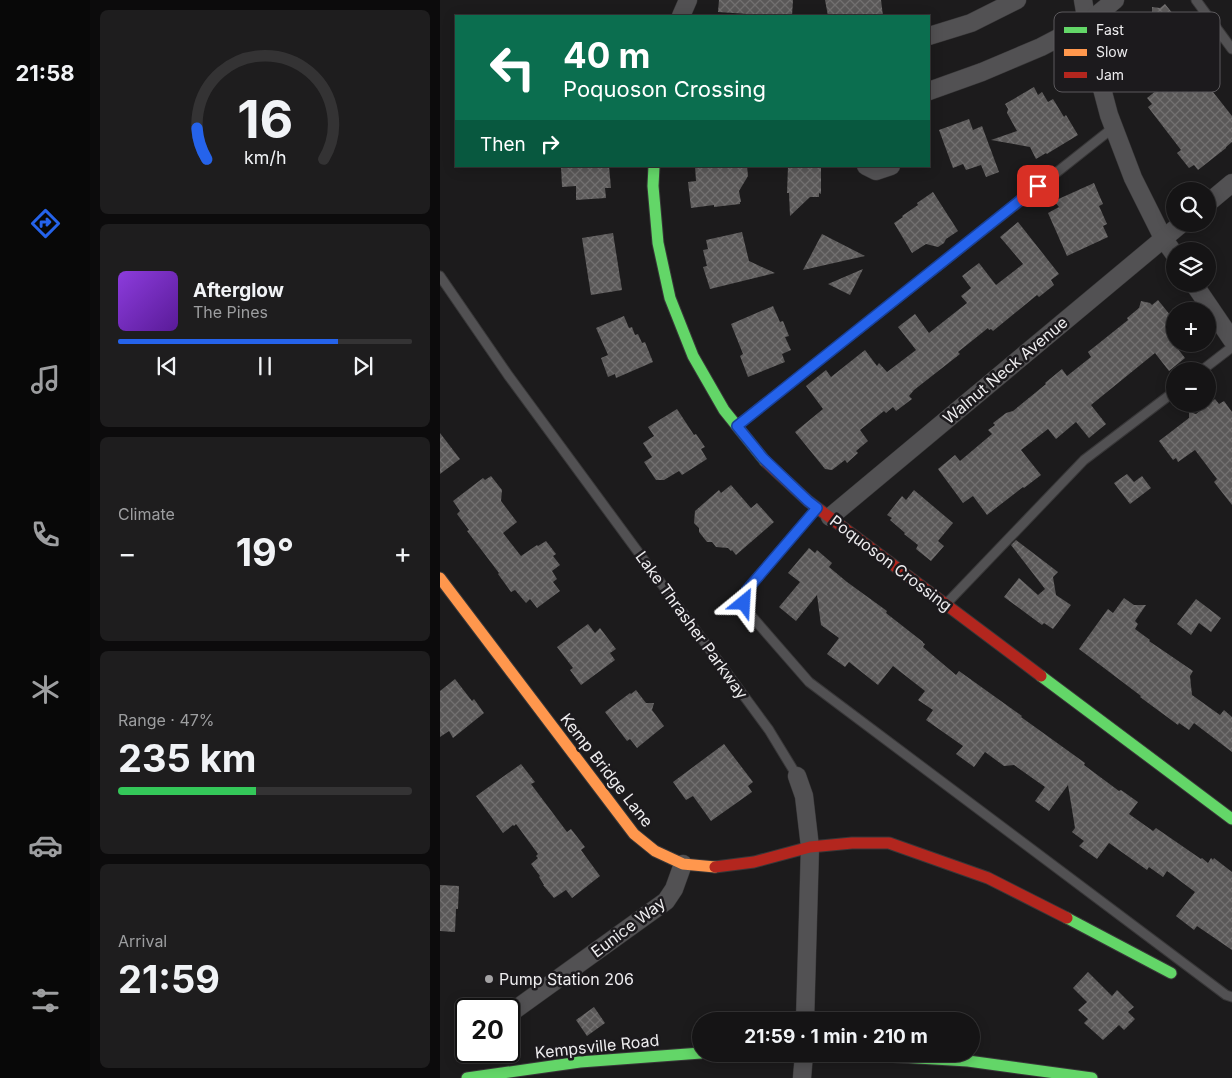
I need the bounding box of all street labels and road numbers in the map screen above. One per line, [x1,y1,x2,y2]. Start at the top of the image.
street label: Walnut Neck Avenue [939,312,1071,428]
street label: Poquoson Crossing [826,511,956,615]
street label: Lake Thrasher Parkway [632,547,752,703]
street label: Kemp Bridge Lane [556,709,658,831]
street label: Eunice Way [587,893,669,961]
street label: Kempsville Road [534,1030,660,1062]

